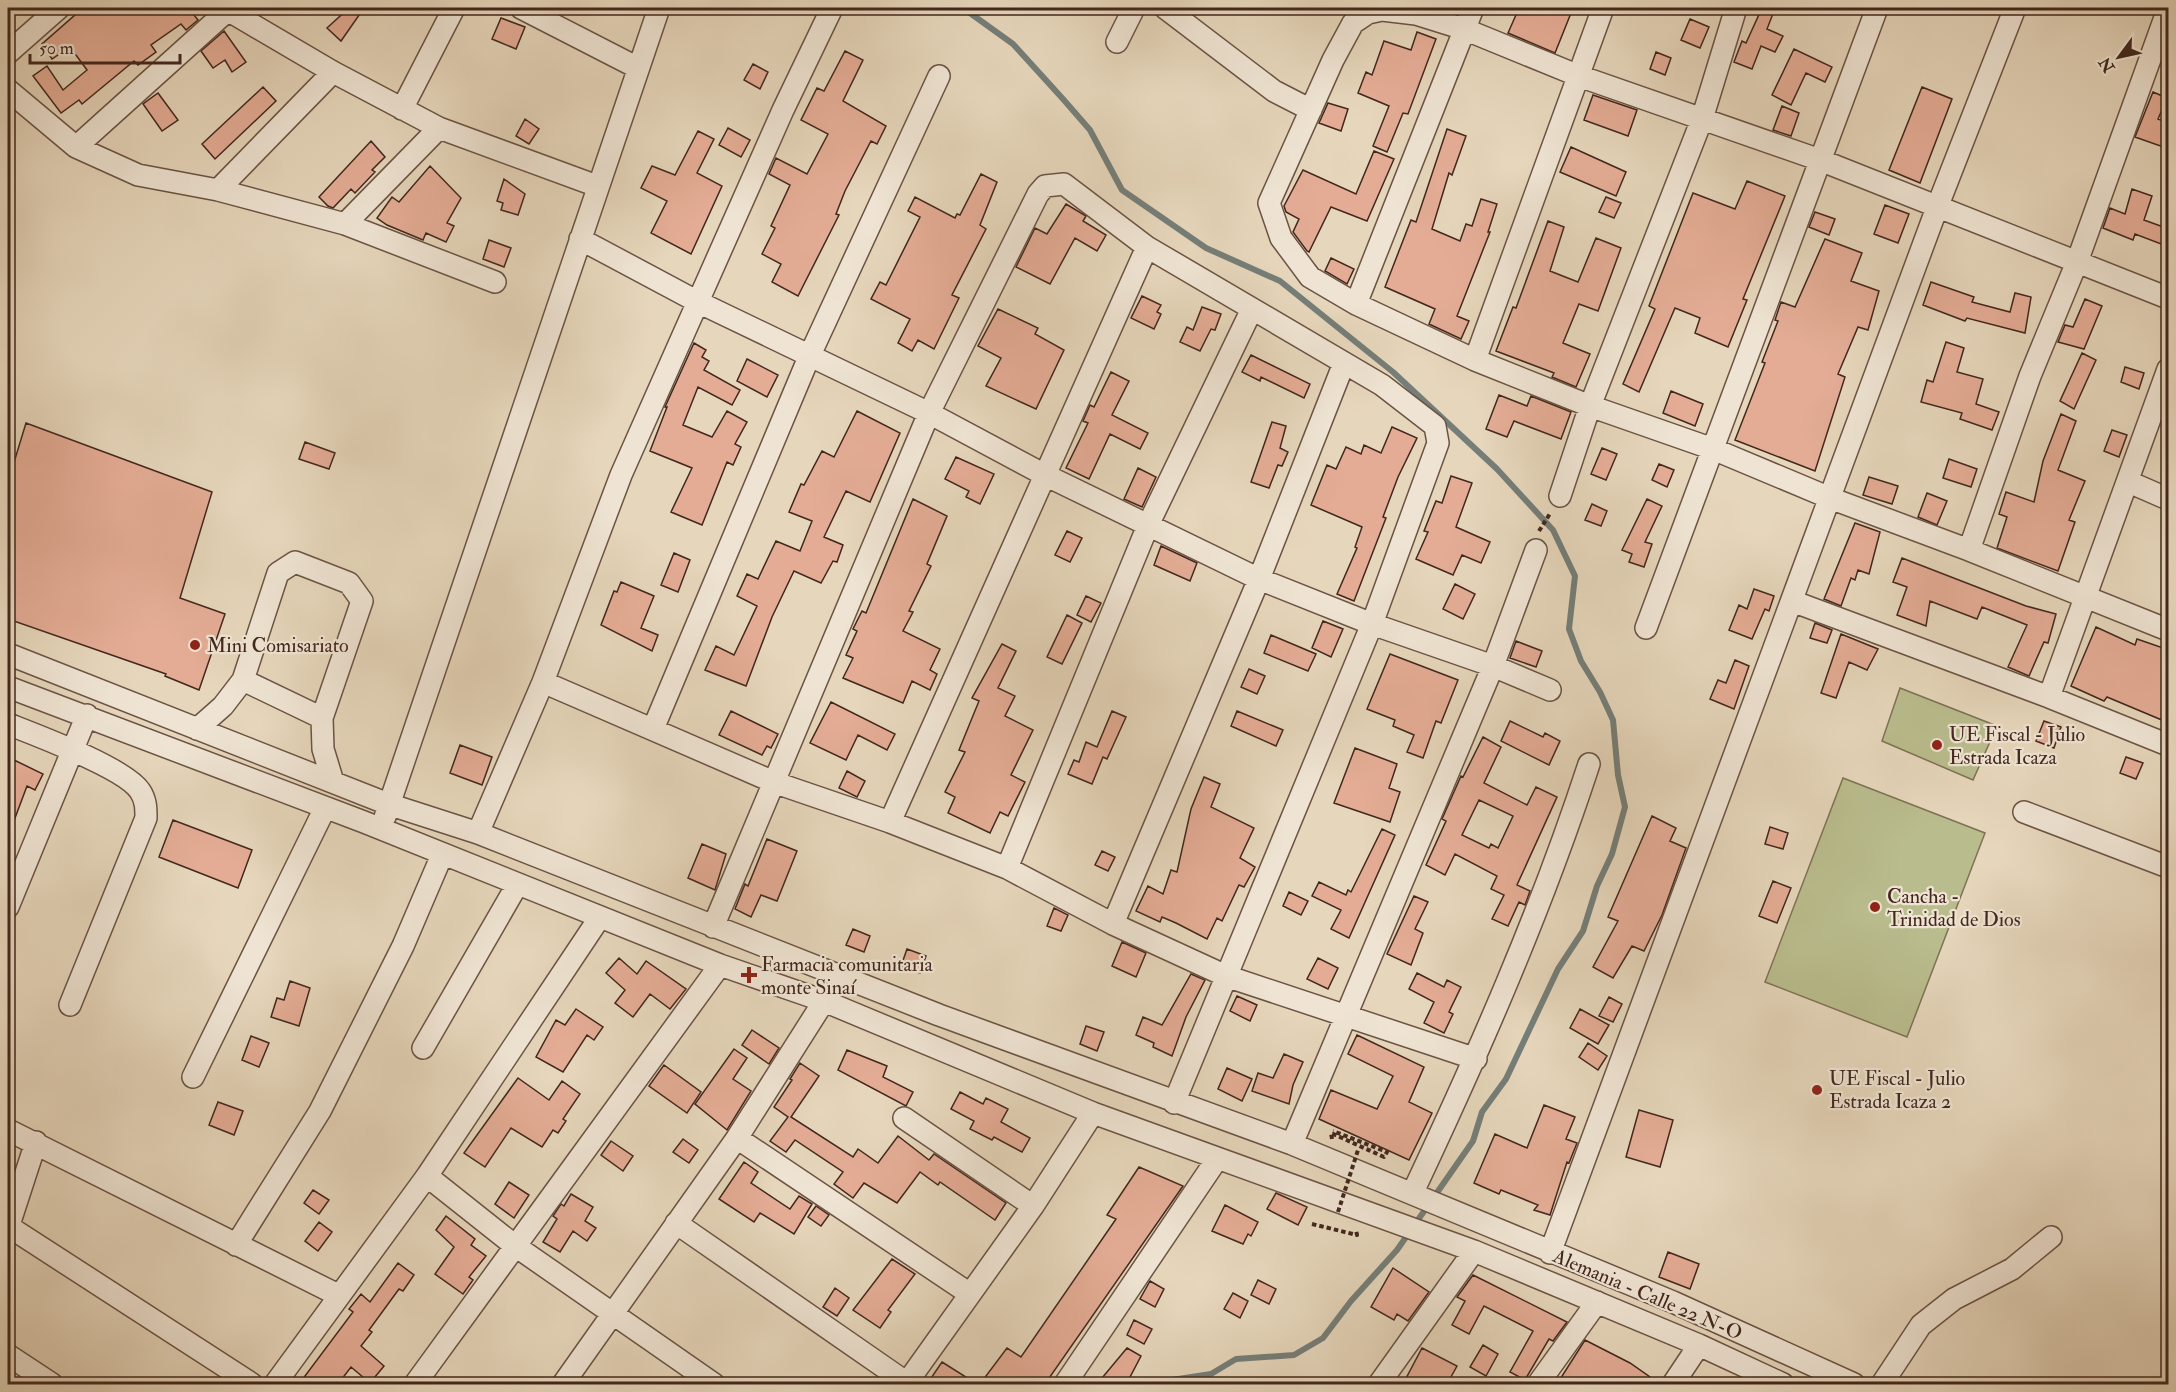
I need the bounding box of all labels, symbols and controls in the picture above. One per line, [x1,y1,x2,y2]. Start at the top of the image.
scale bar [30,27,180,65]
north arrow [2089,27,2149,87]
text: 50 m [39,37,74,60]
text: N [2095,53,2120,77]
place label: Mini Comisariato [207,633,349,658]
marker: Mini Comisariato [188,638,202,652]
place label: UE Fiscal - Julio Estrada Icaza [1949,722,2085,770]
marker: UE Fiscal - Julio Estrada Icaza [1930,738,1944,752]
place label: Cancha - Trinidad de Dios [1887,884,2021,932]
marker: Cancha - Trinidad de Dios [1868,900,1882,914]
place label: Farmacia comunitaria monte Sinaí [761,952,934,1000]
marker: Farmacia comunitaria monte Sinaí [742,968,756,982]
place label: UE Fiscal - Julio Estrada Icaza 2 [1829,1066,1965,1114]
marker: UE Fiscal - Julio Estrada Icaza 2 [1810,1083,1824,1097]
street label: Alemania - Calle 22 N-O [1548,1243,1746,1346]

